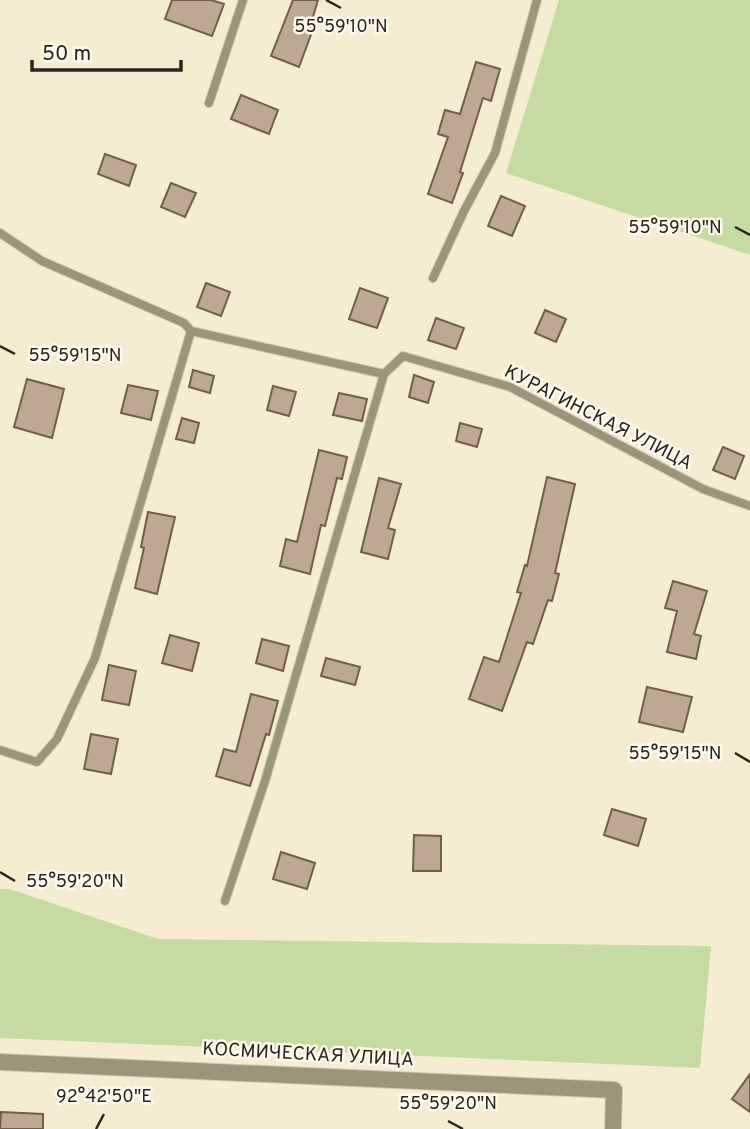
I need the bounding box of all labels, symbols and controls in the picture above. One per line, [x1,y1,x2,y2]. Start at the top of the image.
text: 55°59'10"N [294,16,388,39]
scale bar [32,28,180,72]
text: 50 m [42,41,91,68]
text: 55°59'10"N [628,217,722,240]
text: 55°59'15"N [28,345,122,368]
street label: КУРАГИНСКАЯ УЛИЦА [500,360,696,476]
text: 55°59'15"N [628,743,722,766]
text: 55°59'20"N [26,871,124,894]
street label: КОСМИЧЕСКАЯ УЛИЦА [202,1037,414,1073]
text: 92°42'50"E [56,1086,152,1109]
text: 55°59'20"N [399,1093,497,1116]

